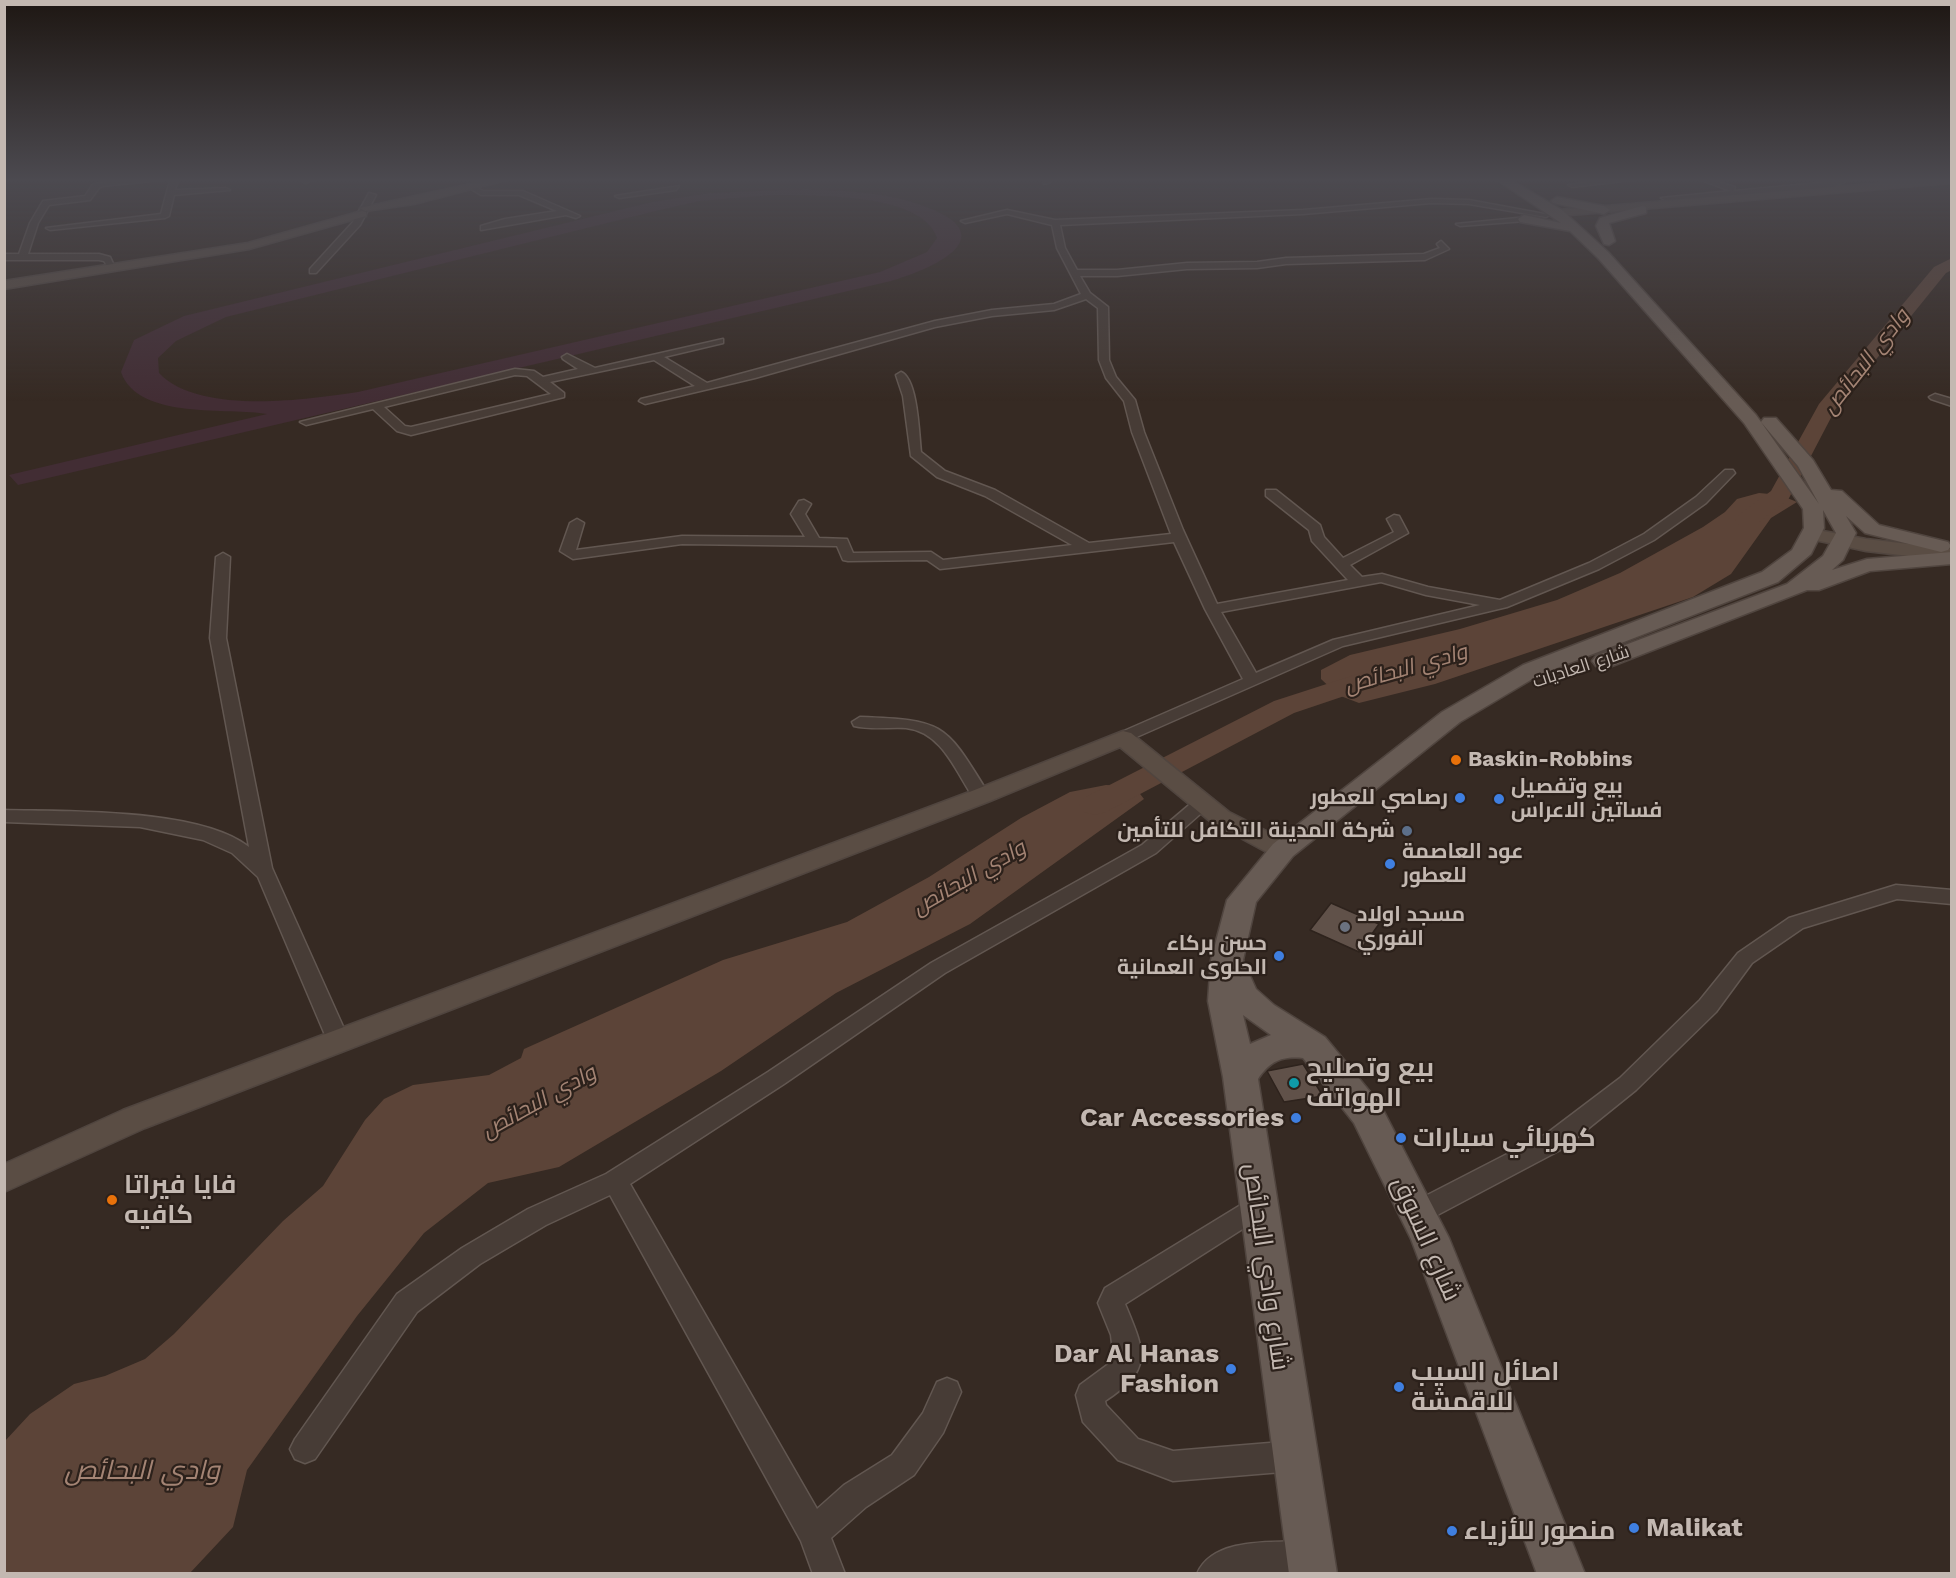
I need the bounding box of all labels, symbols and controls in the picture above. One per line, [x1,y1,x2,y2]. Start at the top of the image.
water label: وادي البحائص [1817,304,1915,420]
water label: وادي البحائص [1341,639,1471,699]
street label: شارع العاديات [1530,641,1632,693]
place label: Baskin-Robbins [1468,747,1633,773]
marker: Baskin-Robbins [1449,753,1463,767]
place label: بيع وتفصيل فساتين الاعراس [1511,774,1662,824]
place label: رصاصي للعطور [1310,785,1448,811]
marker: رصاصي للعطور [1453,791,1467,805]
marker: بيع وتفصيل فساتين الاعراس [1492,792,1506,806]
place label: شركة المدينة التكافل للتأمين [1117,818,1395,844]
marker: شركة المدينة التكافل للتأمين [1400,824,1414,838]
water label: وادي البحائص [908,835,1030,921]
place label: عود العاصمة للعطور [1402,839,1523,889]
marker: عود العاصمة للعطور [1383,857,1397,871]
place label: مسجد اولاد الفوري [1357,902,1465,952]
marker: مسجد اولاد الفوري [1338,920,1352,934]
place label: حسن بركاء الحلوى العمانية [1117,931,1267,981]
marker: حسن بركاء الحلوى العمانية [1272,949,1286,963]
place label: بيع وتصليح الهواتف [1306,1052,1434,1114]
water label: وادي البحائص [477,1060,601,1144]
marker: بيع وتصليح الهواتف [1287,1076,1301,1090]
place label: Car Accessories [1080,1102,1284,1134]
marker: Car Accessories [1289,1111,1303,1125]
place label: كهربائي سيارات [1413,1122,1596,1154]
marker: كهربائي سيارات [1394,1131,1408,1145]
street label: شارع وادي البحائص [1236,1161,1296,1373]
place label: فايا فيراتا كافيه [124,1169,236,1230]
street label: شارع السوق [1385,1172,1467,1306]
marker: فايا فيراتا كافيه [105,1193,119,1207]
place label: Dar Al Hanas Fashion [1054,1338,1219,1400]
place label: اصائل السيب للاقمشة [1411,1356,1559,1418]
marker: Dar Al Hanas Fashion [1224,1362,1238,1376]
marker: اصائل السيب للاقمشة [1392,1380,1406,1394]
water label: وادي البحائص [64,1455,220,1487]
place label: Malikat [1646,1512,1743,1544]
place label: منصور للأزياء [1464,1515,1615,1547]
marker: Malikat [1627,1521,1641,1535]
marker: منصور للأزياء [1445,1524,1459,1538]

